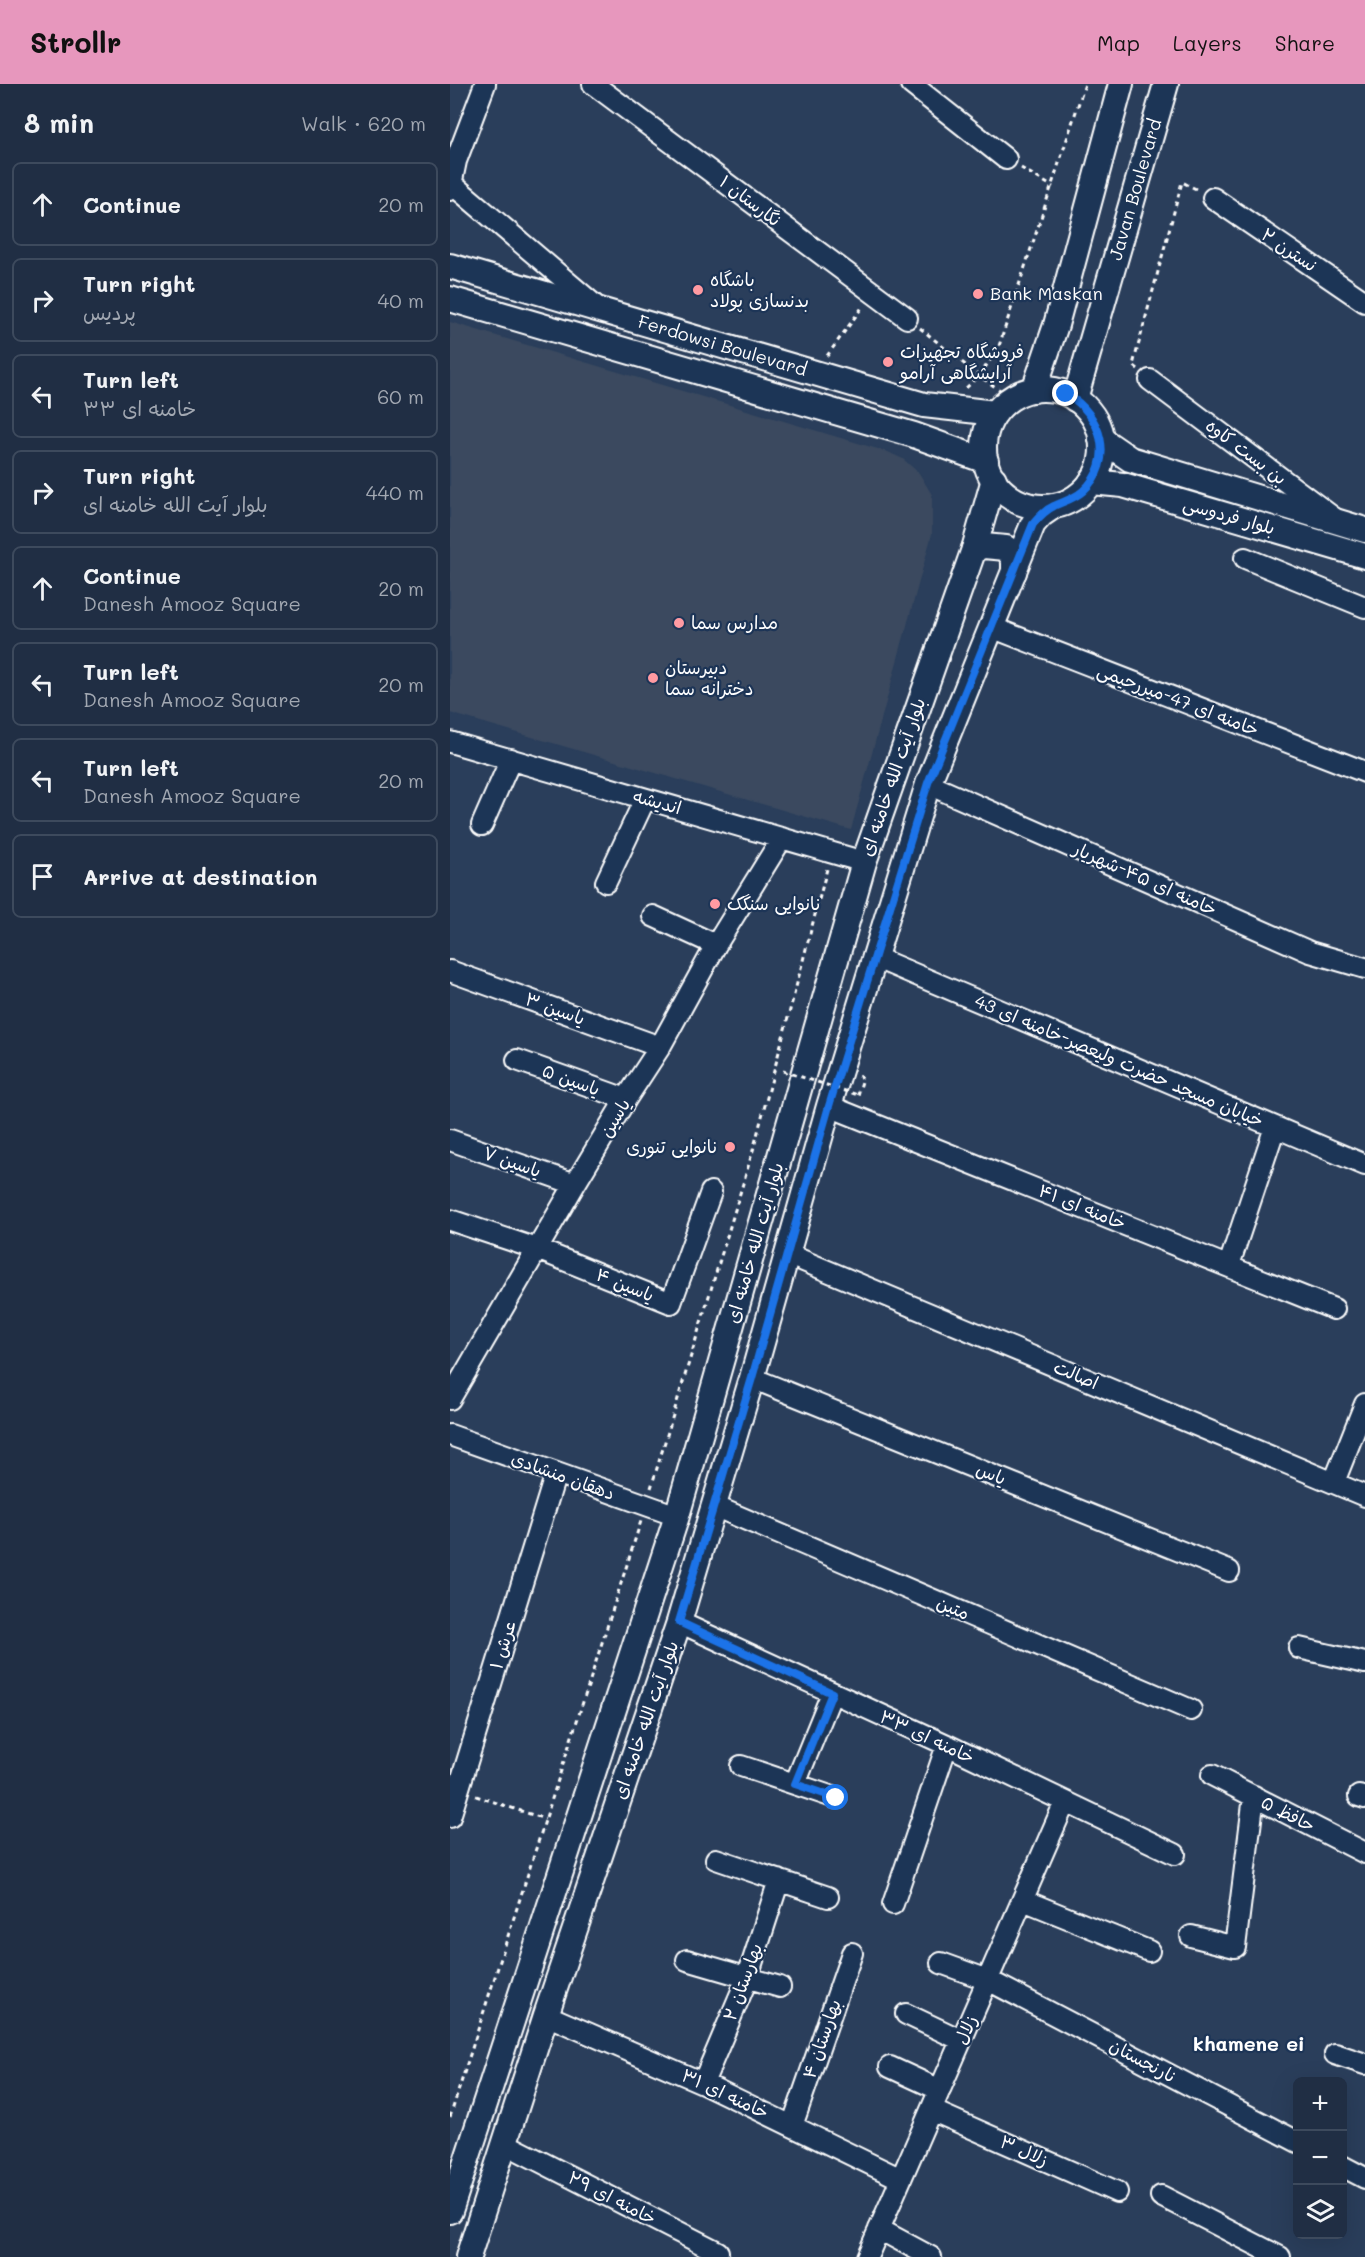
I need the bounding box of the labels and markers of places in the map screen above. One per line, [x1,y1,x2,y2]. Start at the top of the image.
place label: باشگاه بدنسازی پولاد [710,267,809,313]
place label: Bank Maskan [990,281,1103,305]
marker: باشگاه بدنسازی پولاد [691,283,705,297]
marker: Bank Maskan [971,287,985,301]
place label: فروشگاه تجهیزات آرایشگاهی آرامو [898,339,1024,384]
marker: فروشگاه تجهیزات آرایشگاهی آرامو [881,355,895,369]
place label: مدارس سما [691,610,778,634]
marker: مدارس سما [672,616,686,630]
place label: دبیرستان دخترانه سما [665,655,754,700]
marker: دبیرستان دخترانه سما [646,671,660,685]
place label: نانوایی سنگک [727,891,821,915]
marker: نانوایی سنگک [708,897,722,911]
place label: نانوایی تنوری [626,1134,718,1159]
marker: نانوایی تنوری [723,1140,737,1154]

